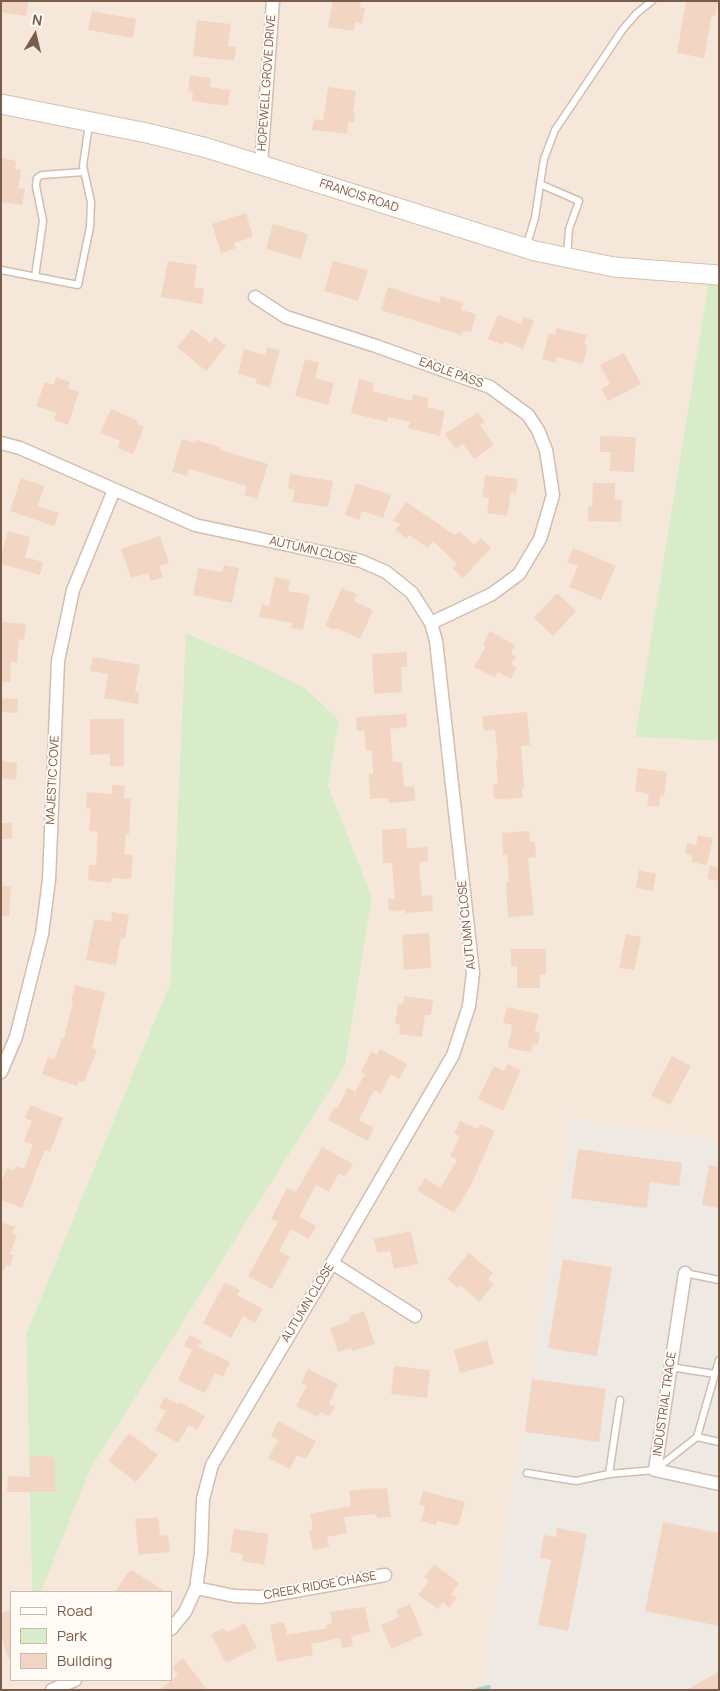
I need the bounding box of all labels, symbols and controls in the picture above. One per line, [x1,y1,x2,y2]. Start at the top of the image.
north arrow [10,10,60,60]
text: N [31,10,44,30]
street label: HOPEWELL GROVE DRIVE [255,14,279,152]
street label: FRANCIS ROAD [318,176,400,216]
street label: EAGLE PASS [417,355,485,391]
street label: AUTUMN CLOSE [268,534,358,568]
street label: MAJESTIC COVE [43,735,63,825]
street label: AUTUMN CLOSE [455,880,479,970]
street label: AUTUMN CLOSE [279,1261,337,1345]
street label: INDUSTRIAL TRACE [651,1351,679,1457]
street label: CREEK RIDGE CHASE [263,1569,377,1603]
legend [10,1591,172,1681]
text: Road [57,1600,93,1621]
text: Park [57,1625,87,1646]
text: Building [57,1650,112,1671]

